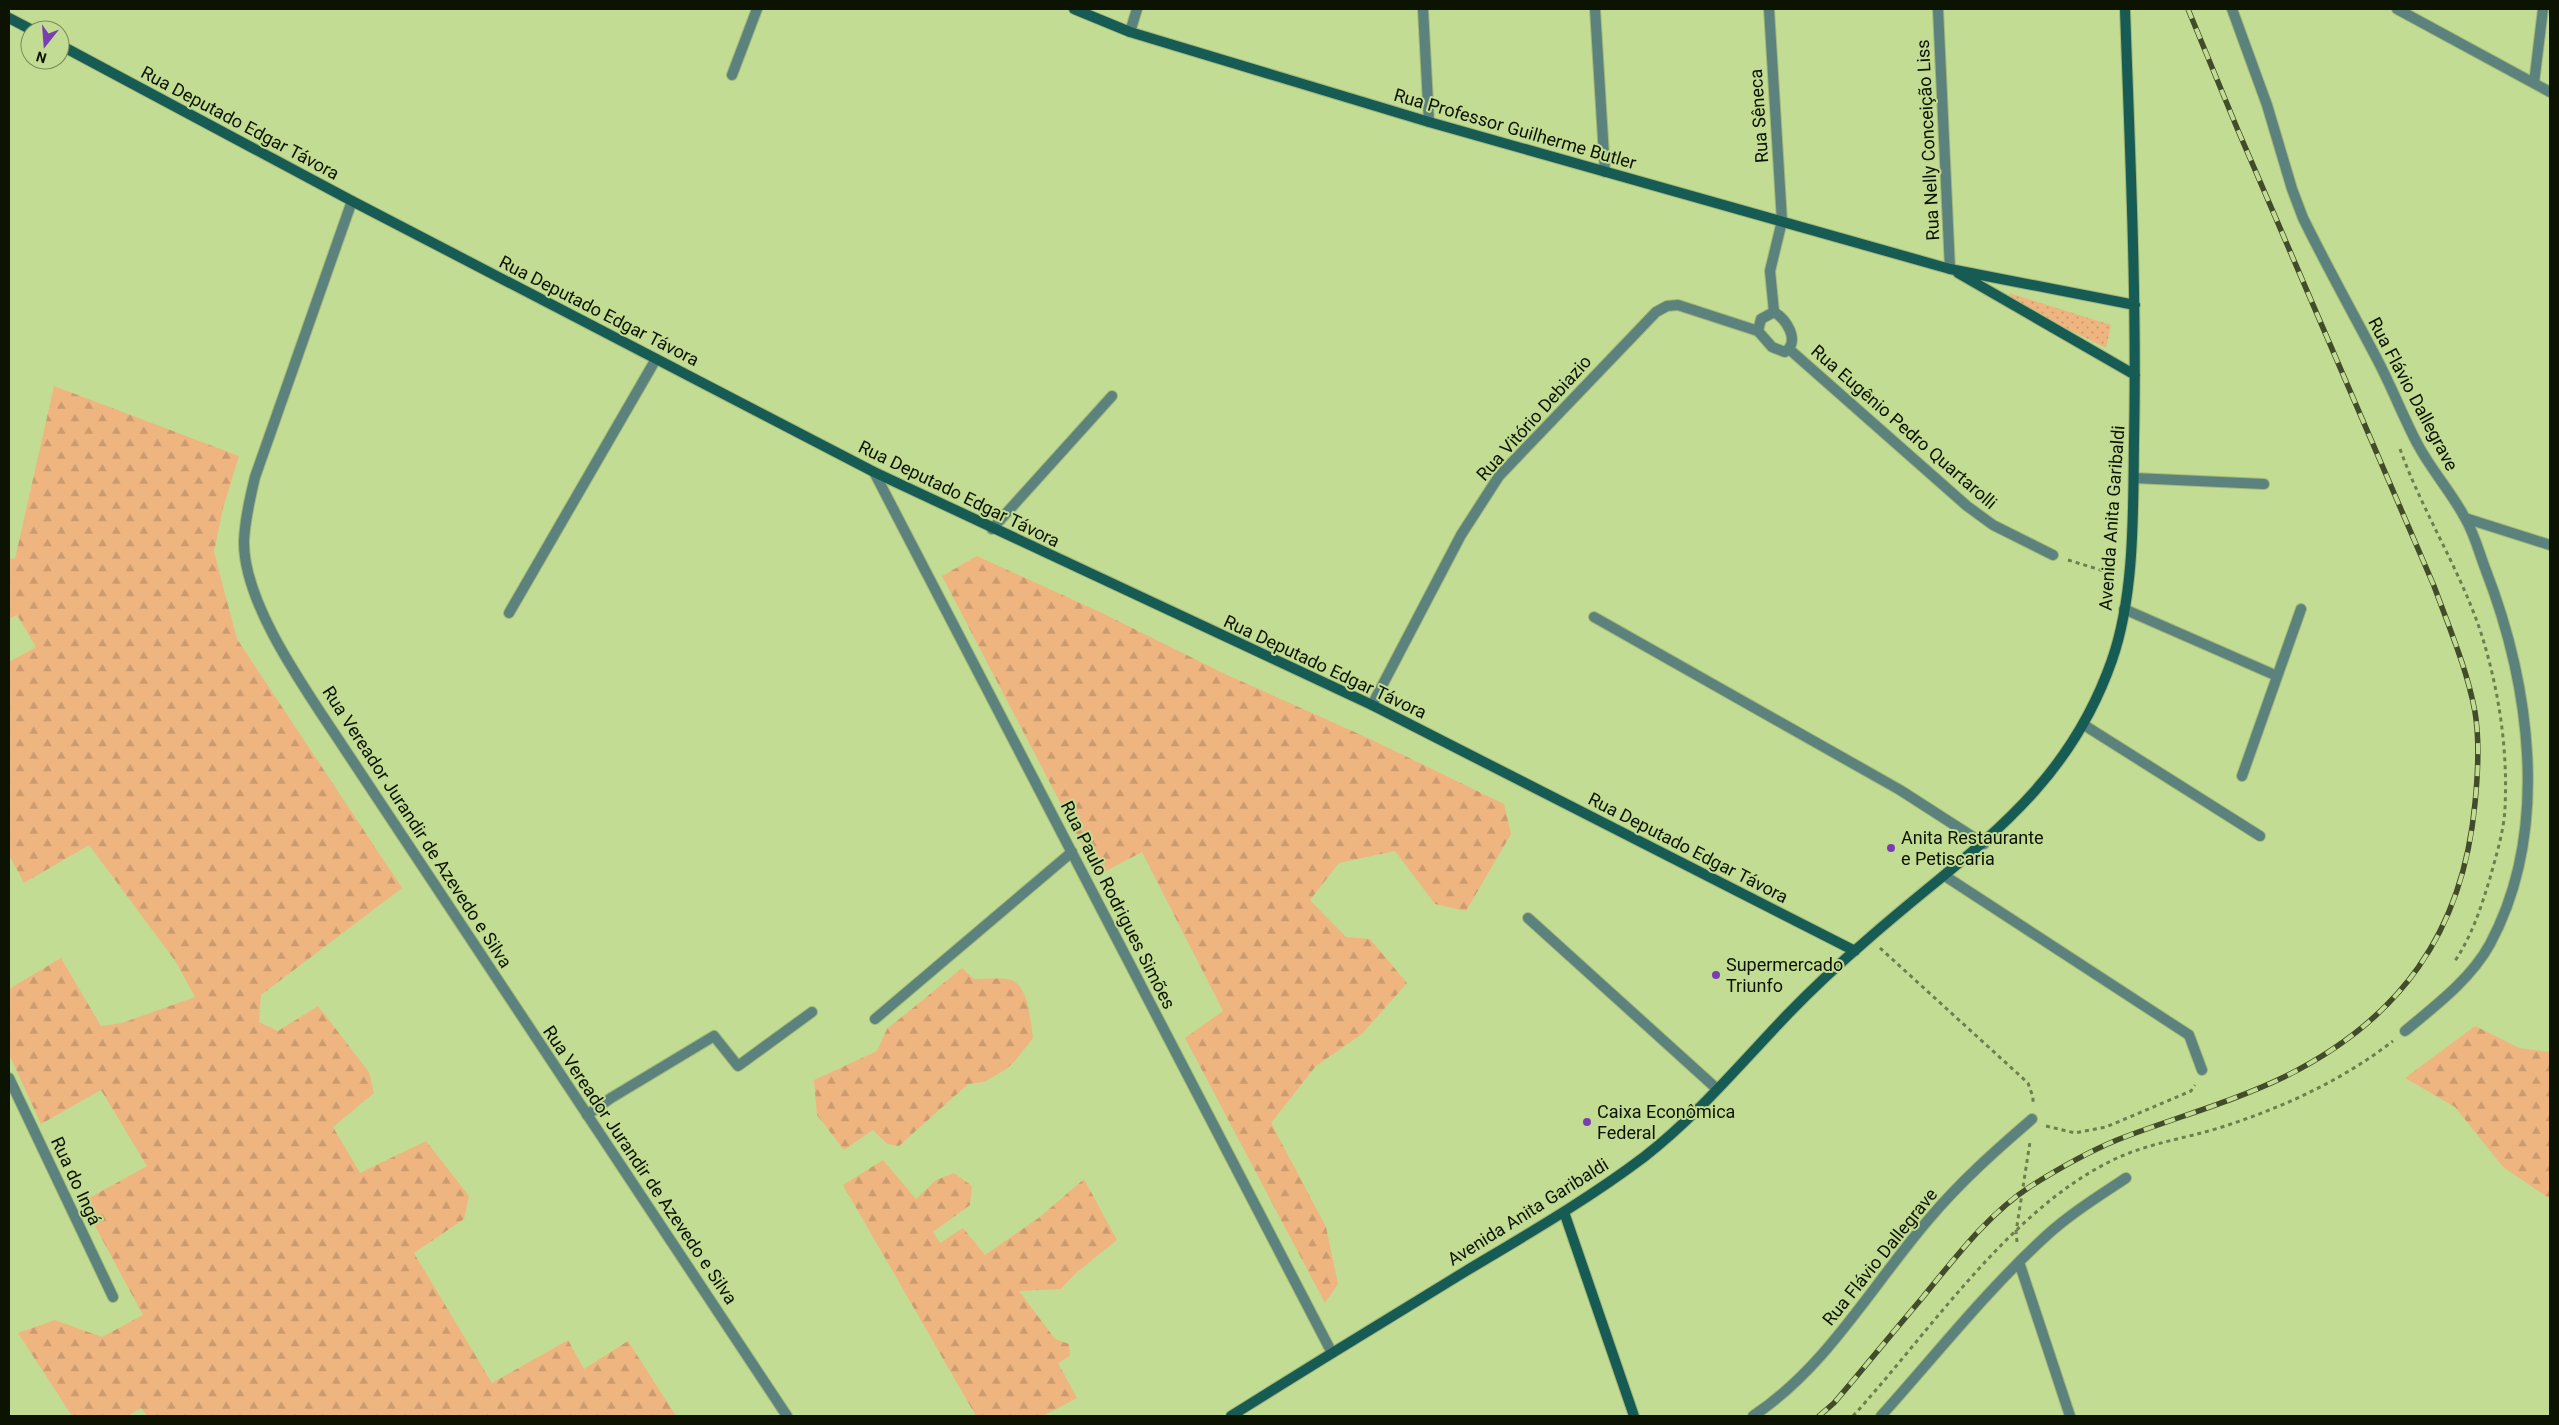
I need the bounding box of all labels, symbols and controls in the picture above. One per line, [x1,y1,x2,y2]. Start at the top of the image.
north arrow [20,20,70,70]
street label: Rua Nelly Conceição Liss [1912,39,1943,241]
text: N [34,48,48,67]
street label: Rua Deputado Edgar Távora [138,61,343,184]
street label: Rua Sêneca [1745,68,1772,164]
street label: Rua Professor Guilherme Butler [1392,84,1639,173]
street label: Rua Deputado Edgar Távora [496,251,703,370]
street label: Rua Flávio Dallegrave [2364,313,2463,474]
street label: Rua Eugênio Pedro Quartarolli [1807,340,2001,513]
street label: Rua Vitório Debiazio [1472,351,1595,485]
street label: Avenida Anita Garibaldi [2095,425,2128,611]
street label: Rua Deputado Edgar Távora [855,436,1063,552]
street label: Rua Deputado Edgar Távora [1220,610,1430,723]
street label: Rua Vereador Jurandir de Azevedo e Silva [318,682,517,972]
street label: Rua Deputado Edgar Távora [1585,788,1792,907]
street label: Rua Paulo Rodrigues Simões [1057,797,1180,1012]
place label: Anita Restaurante e Petiscaria [1901,827,2044,869]
marker: Anita Restaurante e Petiscaria [1885,842,1897,854]
place label: Supermercado Triunfo [1726,954,1843,996]
marker: Supermercado Triunfo [1710,969,1722,981]
street label: Rua Vereador Jurandir de Azevedo e Silva [539,1021,742,1308]
place label: Caixa Econômica Federal [1597,1101,1735,1143]
marker: Caixa Econômica Federal [1581,1116,1593,1128]
street label: Rua do Ingá [47,1133,106,1228]
street label: Avenida Anita Garibaldi [1443,1153,1612,1270]
street label: Rua Flávio Dallegrave [1818,1184,1941,1330]

